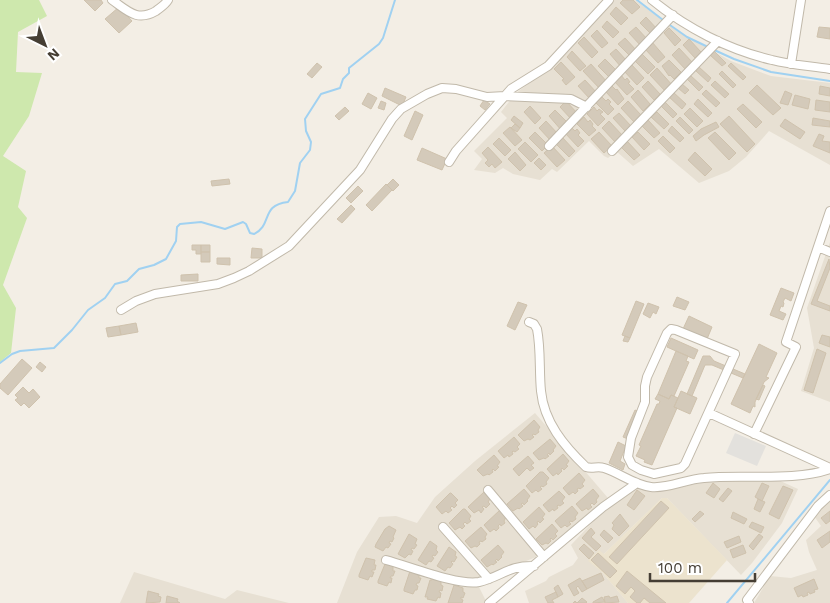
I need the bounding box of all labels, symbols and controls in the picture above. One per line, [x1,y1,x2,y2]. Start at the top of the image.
north arrow [20,20,70,70]
text: N [44,45,63,64]
scale bar [650,550,755,582]
text: 100 m [658,559,702,577]

